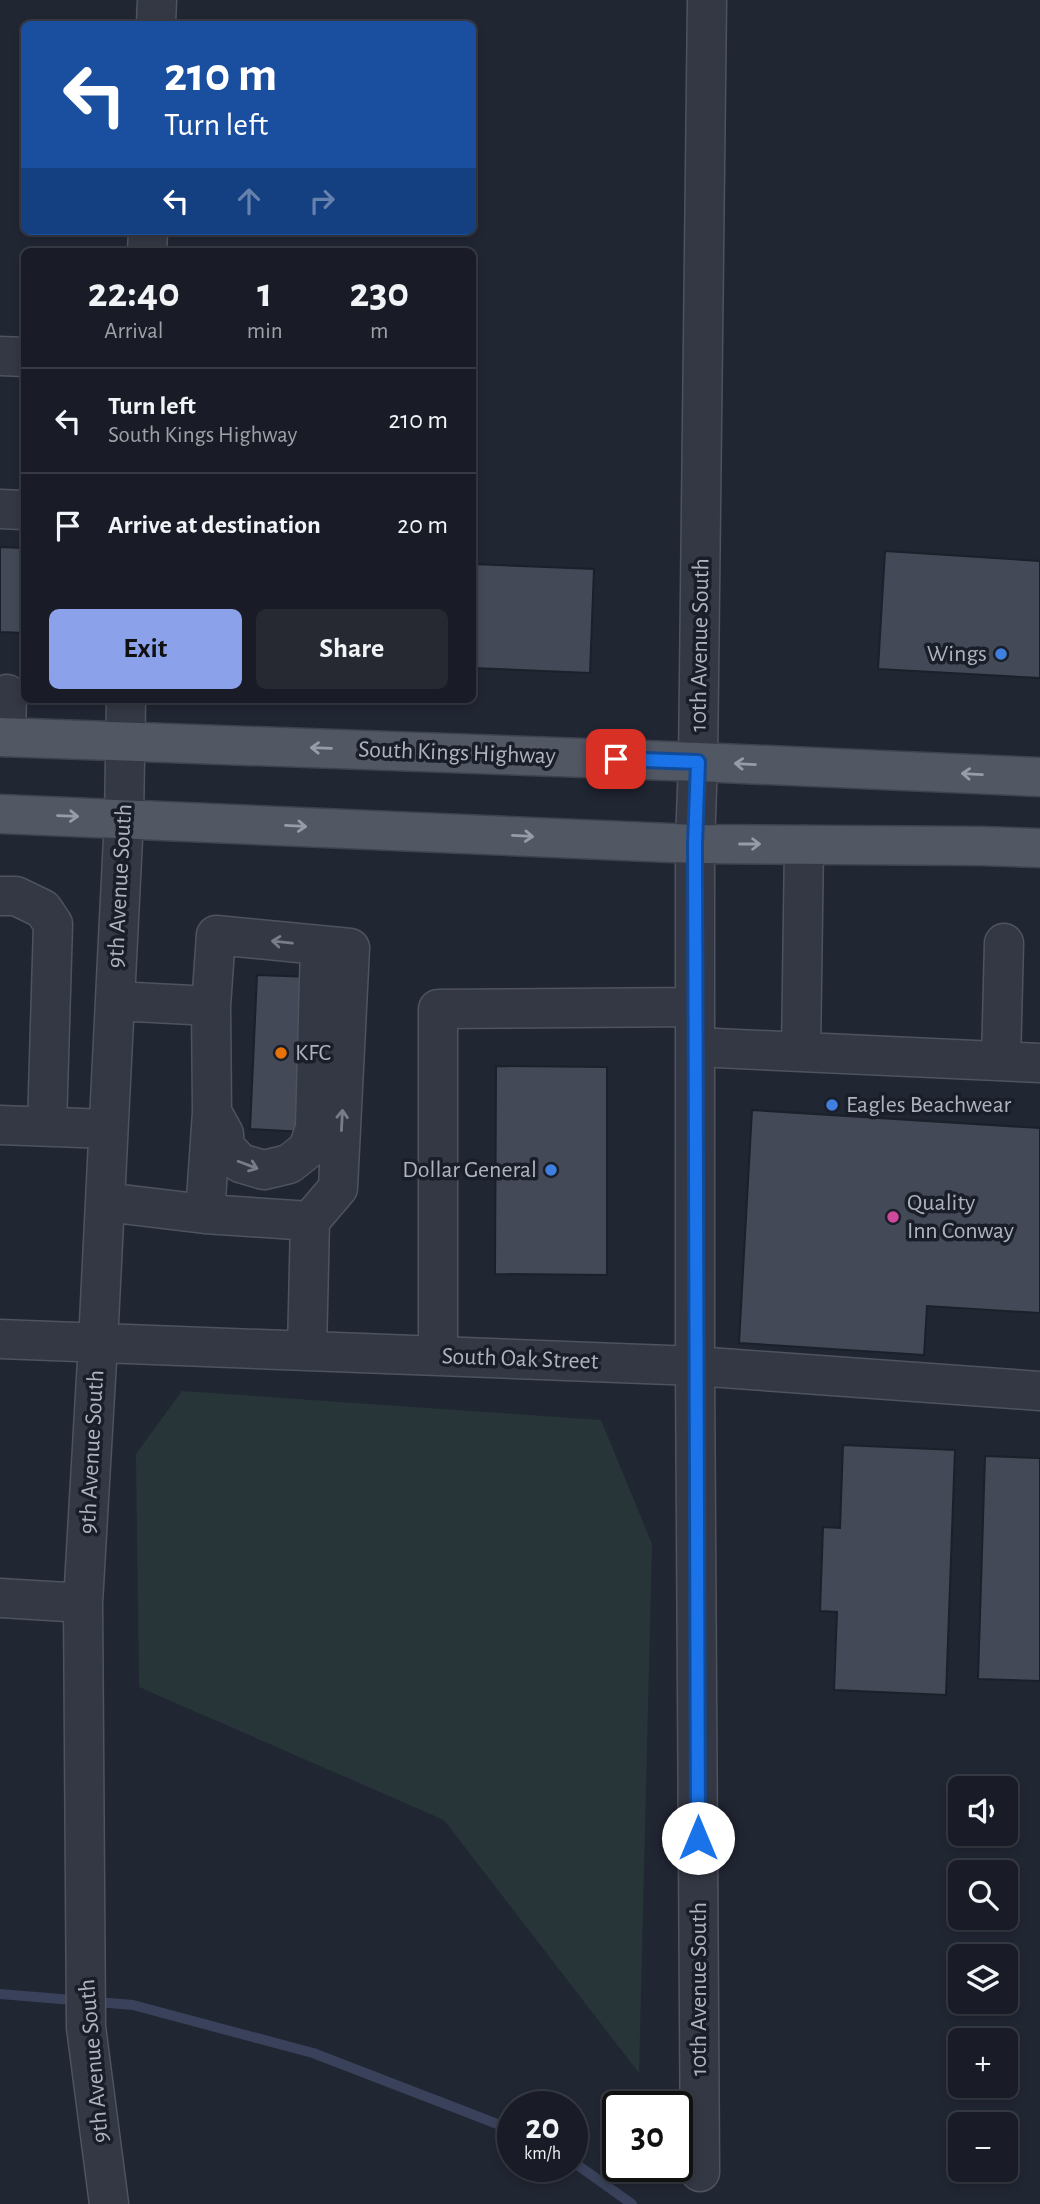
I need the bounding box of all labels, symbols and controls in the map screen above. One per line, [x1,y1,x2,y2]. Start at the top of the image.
icon: left [49,49,140,140]
text: 210 m [164,51,277,100]
text: Turn left [164,109,268,141]
icon: left [157,182,195,220]
icon: ahead [230,182,268,220]
icon: right [303,182,341,220]
text: 22:40 [88,272,180,314]
text: 1 [257,272,272,314]
text: 230 [349,272,409,314]
text: Arrival [104,320,163,343]
text: min [247,320,283,343]
text: m [370,320,388,343]
text: Turn left [108,393,196,419]
icon: left [49,402,87,440]
text: 210 m [388,407,448,433]
text: South Kings Highway [108,424,297,447]
icon: arrive [49,507,87,545]
text: Arrive at destination [108,512,321,538]
text: 20 m [397,512,448,538]
street label: 10th Avenue South [686,558,714,732]
button: Exit [49,609,242,689]
button: Share [256,609,448,689]
place label: Wings [927,642,987,666]
marker: Wings [993,646,1009,662]
pin [586,729,646,789]
street label: South Kings Highway [358,738,556,768]
icon: arrive [597,740,635,778]
one-way arrow [310,741,333,754]
one-way arrow [734,757,756,770]
one-way arrow [961,768,984,781]
street label: 9th Avenue South [104,803,136,969]
one-way arrow [56,809,79,823]
one-way arrow [284,819,307,832]
one-way arrow [511,830,534,843]
one-way arrow [738,837,761,851]
one-way arrow [271,935,294,948]
place label: KFC [295,1041,331,1065]
marker: KFC [273,1045,289,1061]
place label: Eagles Beachwear [846,1093,1011,1117]
marker: Eagles Beachwear [824,1097,840,1113]
one-way arrow [335,1108,348,1131]
place label: Dollar General [402,1158,537,1182]
one-way arrow [237,1159,258,1172]
marker: Dollar General [543,1162,559,1178]
place label: Quality Inn Conway [907,1191,1014,1243]
marker: Quality Inn Conway [885,1209,901,1225]
street label: South Oak Street [441,1344,599,1374]
street label: 9th Avenue South [76,1369,108,1535]
map controls [948,1776,1018,2182]
button: sound [948,1776,1018,1846]
position arrow [661,1801,735,1875]
button: search [948,1860,1018,1930]
street label: 10th Avenue South [687,1902,711,2076]
button: layers [948,1944,1018,2014]
street label: 9th Avenue South [75,1978,113,2144]
button: + [948,2028,1018,2098]
speed limit sign: 30 [602,2091,693,2182]
text: 20 [525,2110,560,2145]
button: − [948,2112,1018,2182]
text: km/h [524,2145,561,2163]

